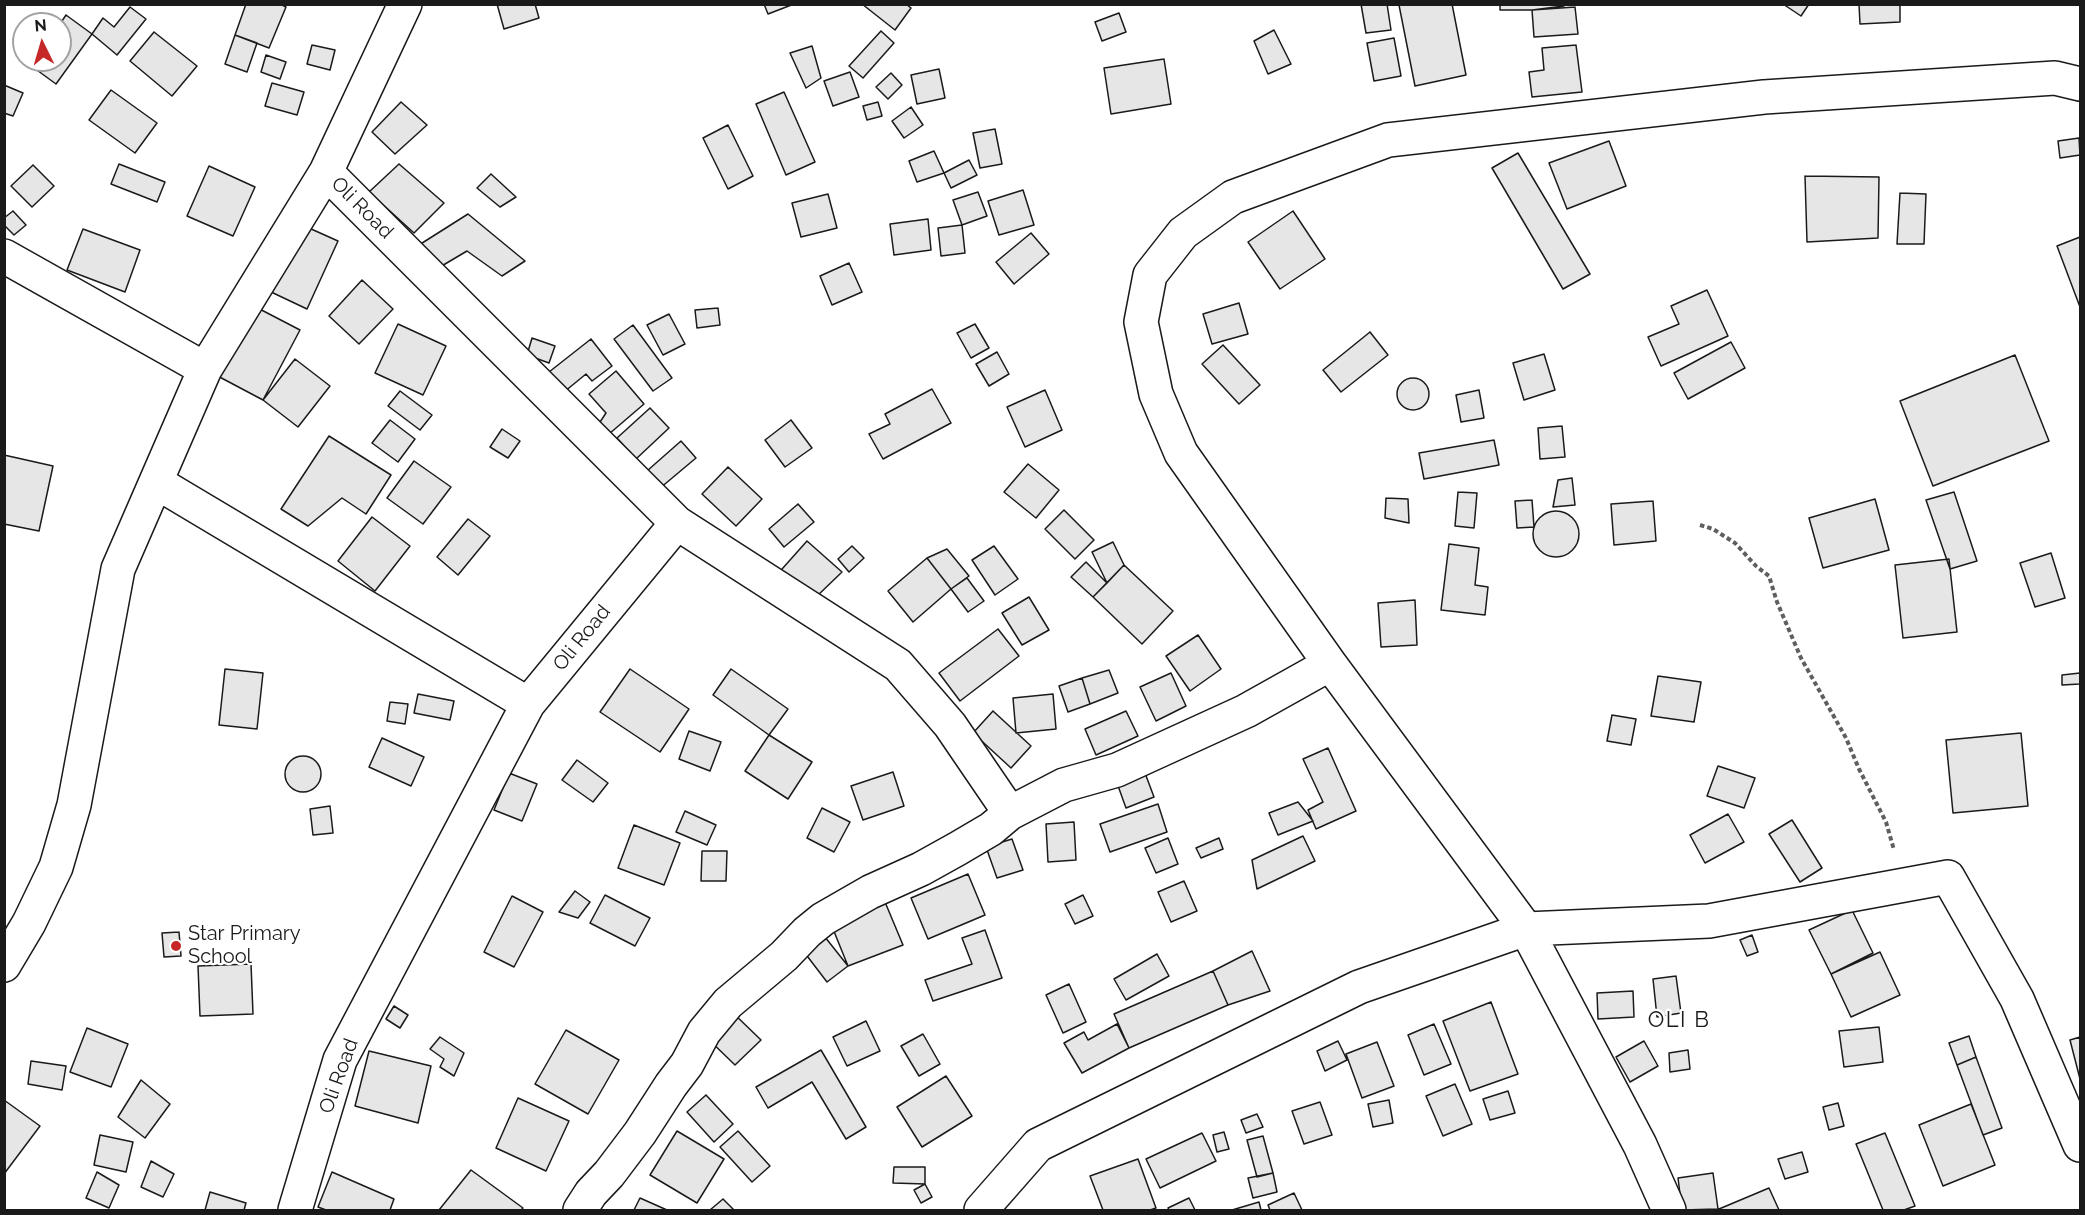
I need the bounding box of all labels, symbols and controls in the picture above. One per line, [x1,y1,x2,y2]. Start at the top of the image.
north arrow [12,12,72,72]
text: N [34,16,47,36]
street label: Oli Road [326,172,398,244]
street label: Oli Road [548,600,616,676]
place label: Star Primary School [188,922,301,969]
marker: Star Primary School [169,939,183,953]
district label: OLI B [1648,1007,1710,1033]
street label: Oli Road [314,1035,364,1117]

